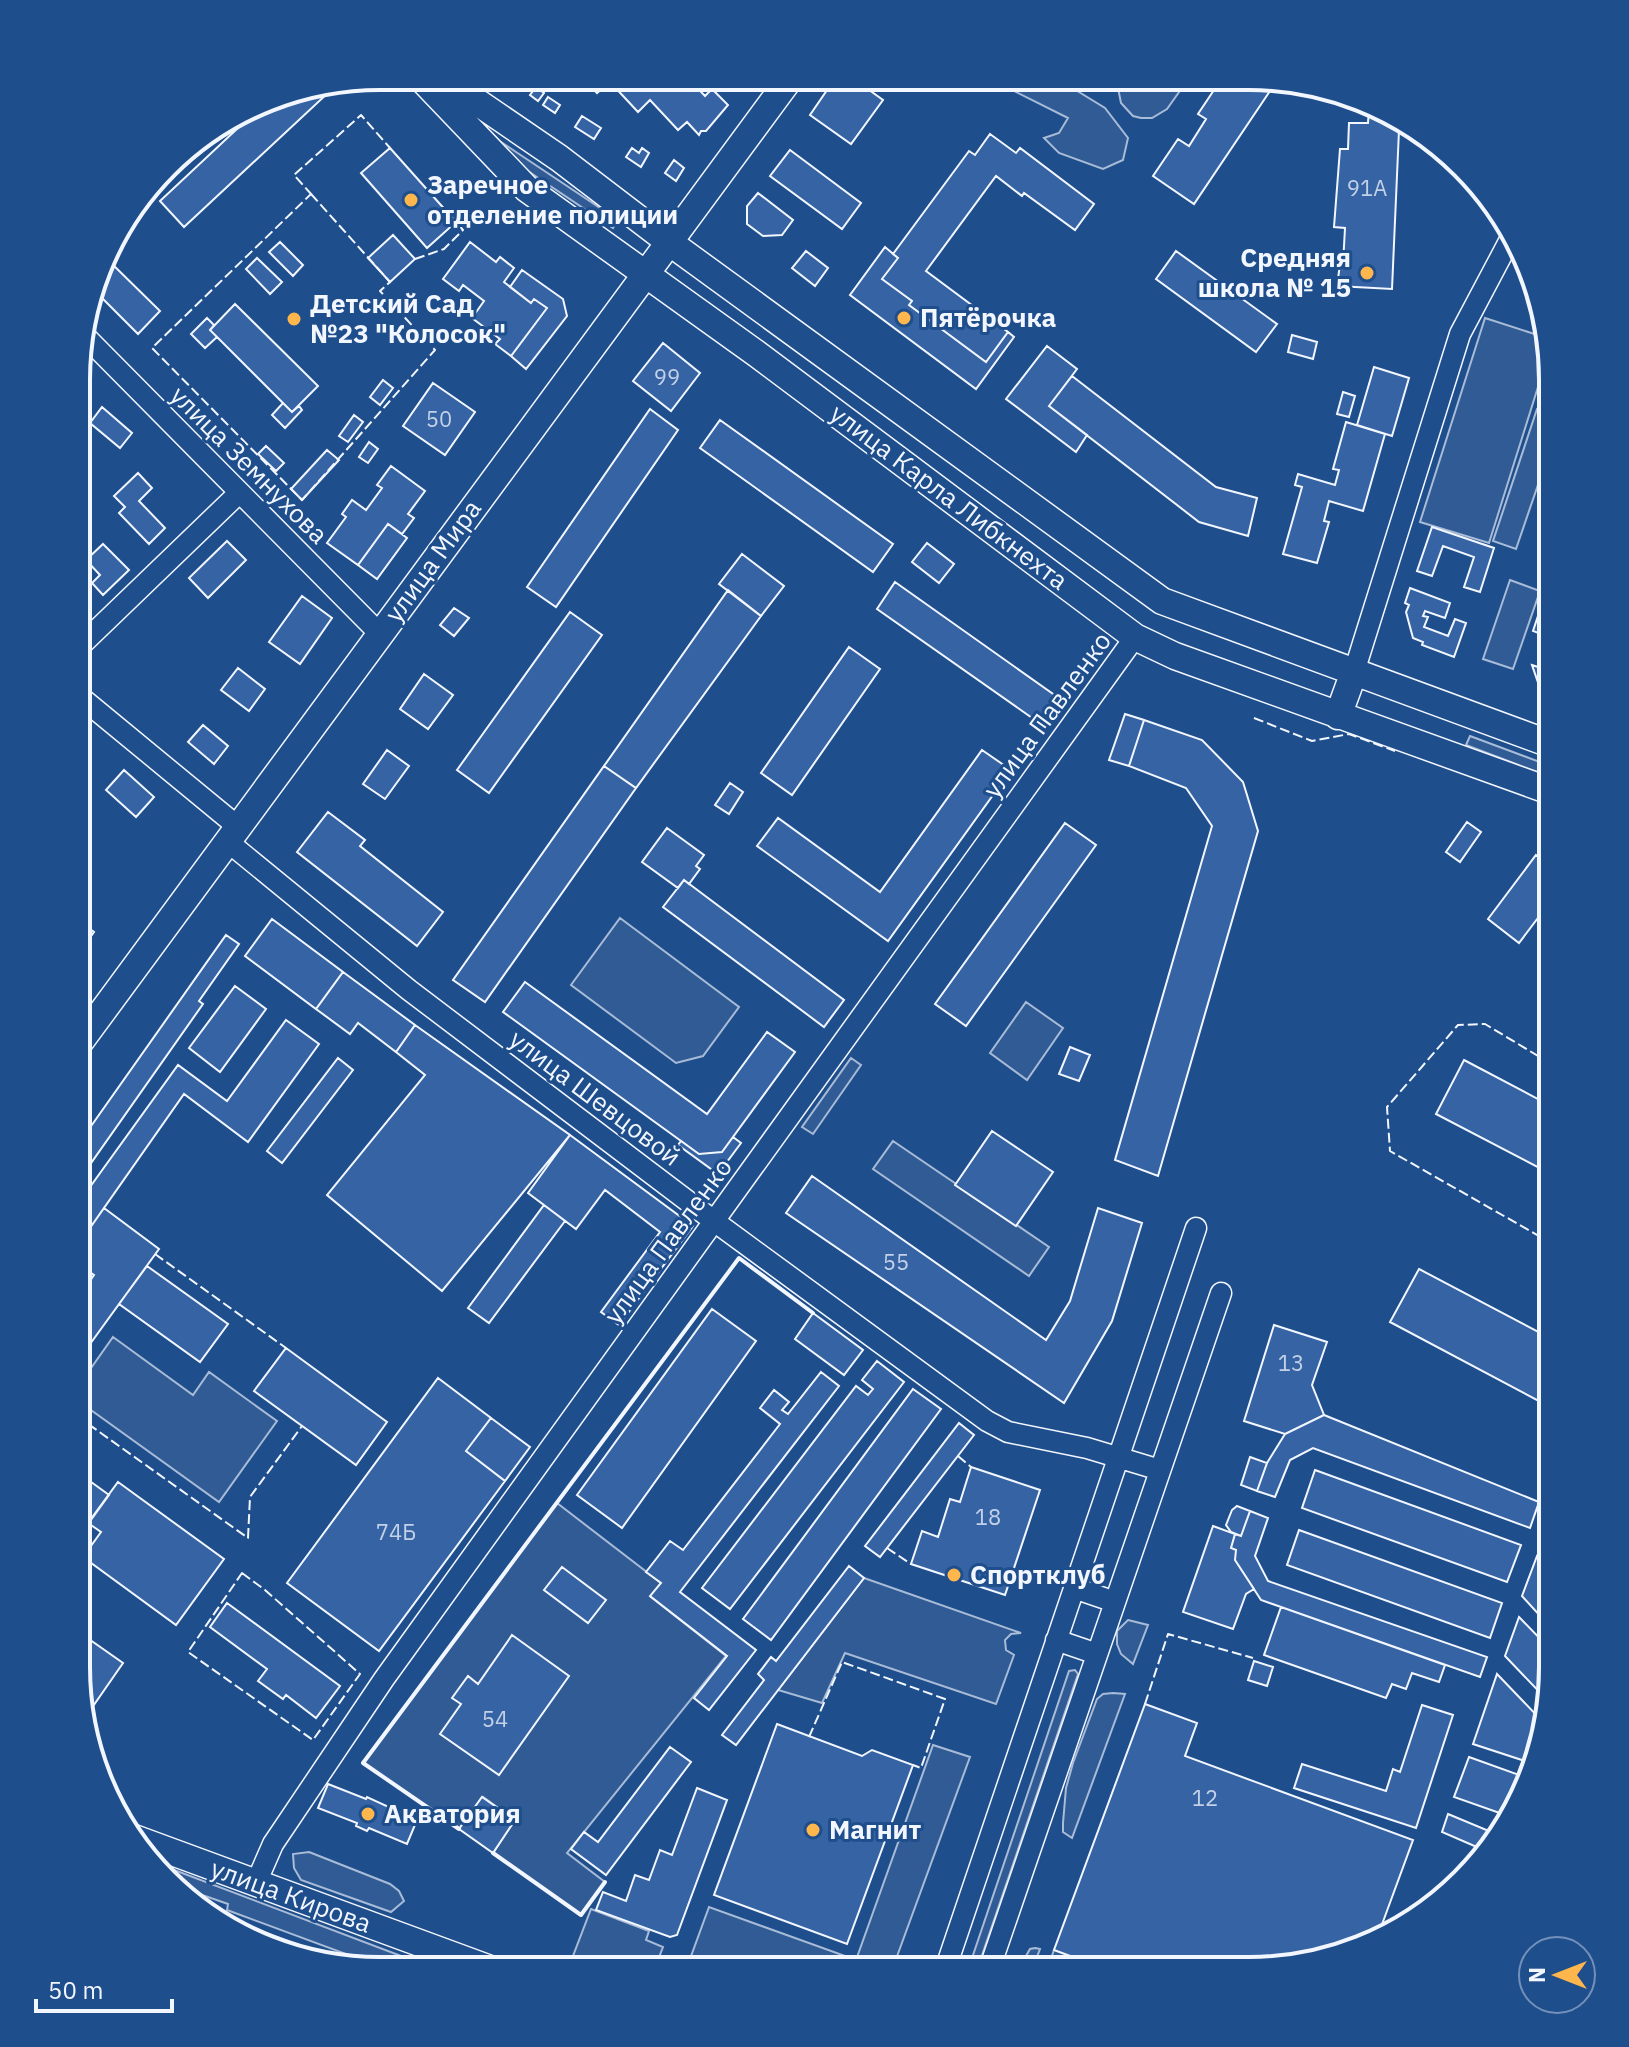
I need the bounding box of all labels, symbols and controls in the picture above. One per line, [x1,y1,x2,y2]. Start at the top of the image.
place label: Заречное отделение полиции [427,167,678,231]
house number: 91А [1347,173,1387,202]
marker: Заречное отделение полиции [402,191,420,209]
place label: Средняя школа № 15 [1198,240,1351,304]
marker: Средняя школа № 15 [1358,264,1376,282]
place label: Детский Сад №23 "Колосок" [310,286,506,350]
place label: Пятёрочка [920,300,1057,334]
marker: Пятёрочка [895,309,913,327]
marker: Детский Сад №23 "Колосок" [285,310,303,328]
house number: 99 [654,362,680,391]
street label: улица Земнухова [163,378,336,551]
street label: улица Карла Либкнехта [824,396,1075,597]
house number: 50 [426,404,452,433]
street label: улица Мира [376,492,488,628]
street label: улица Павленко [974,625,1118,804]
street label: улица Шевцовой [503,1022,688,1173]
street label: улица Павленко [595,1151,739,1330]
house number: 55 [883,1247,909,1276]
house number: 13 [1278,1348,1304,1377]
house number: 18 [975,1502,1001,1531]
house number: 74Б [376,1517,416,1546]
place label: Спортклуб [970,1557,1106,1591]
marker: Спортклуб [945,1566,963,1584]
house number: 54 [482,1704,508,1733]
house number: 12 [1192,1783,1218,1812]
place label: Акватория [384,1796,521,1830]
marker: Акватория [359,1805,377,1823]
place label: Магнит [829,1812,921,1846]
marker: Магнит [804,1821,822,1839]
street label: улица Кирова [206,1850,376,1940]
north arrow [1517,1935,1597,2015]
scale bar [36,1963,172,2013]
text: N [1522,1967,1551,1983]
text: 50 m [48,1974,103,2006]

